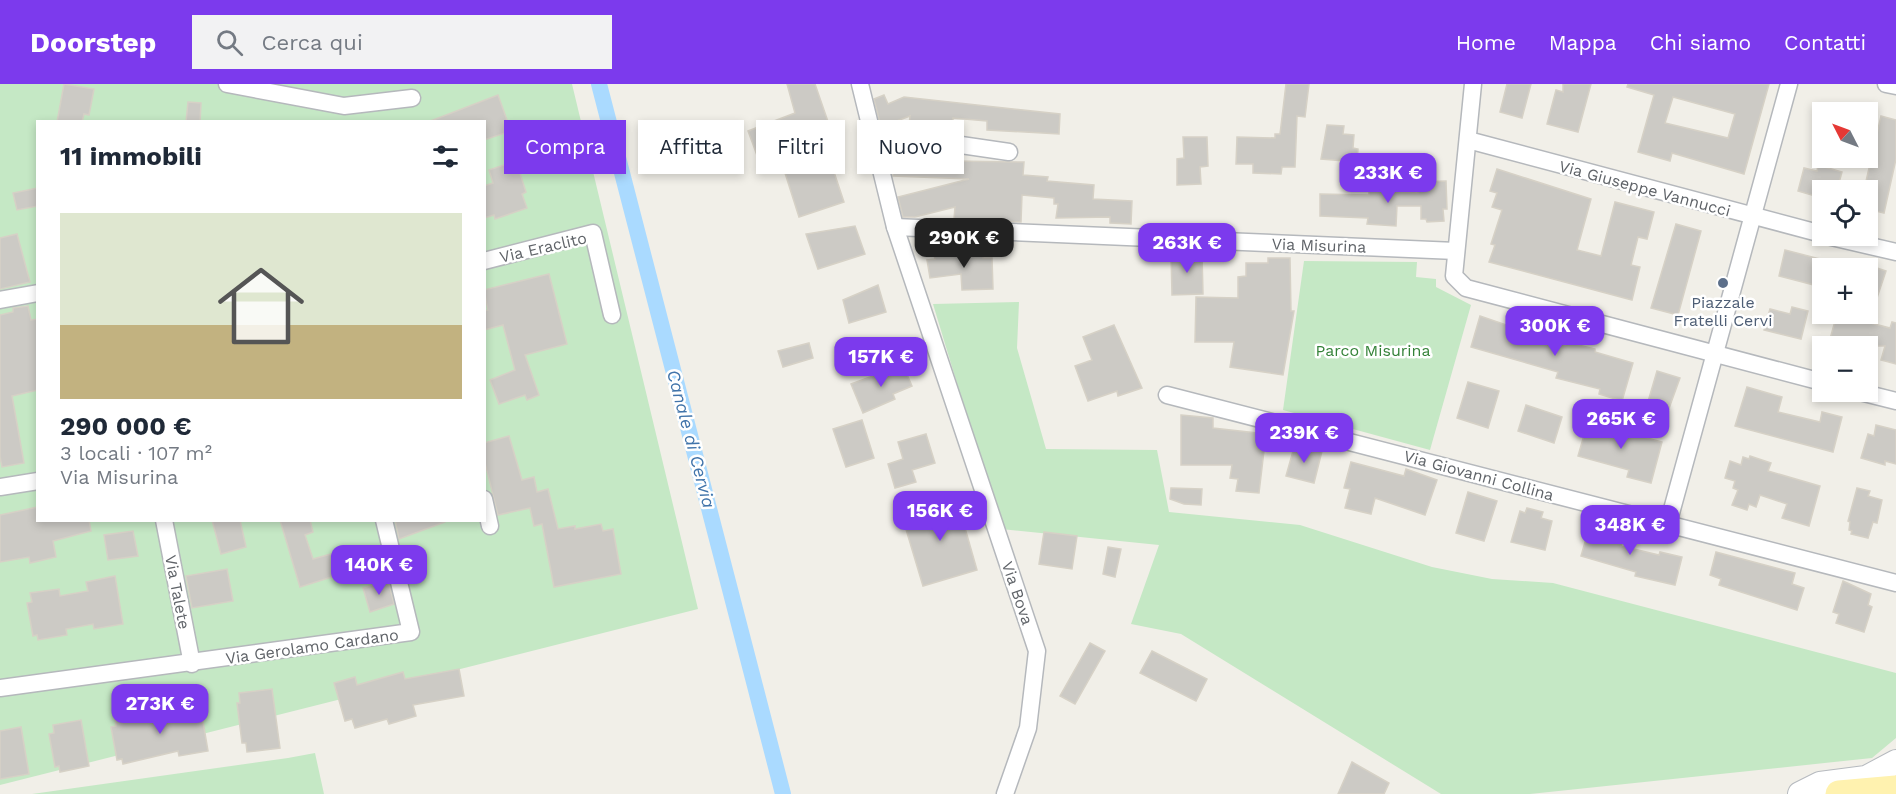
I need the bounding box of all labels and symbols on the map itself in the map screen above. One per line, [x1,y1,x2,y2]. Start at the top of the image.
north arrow [1812,102,1878,168]
pin: 233K € [1339,153,1437,204]
street label: Via Giuseppe Vannucci [1557,156,1733,221]
pin: 290K € [915,218,1013,269]
pin: 263K € [1138,223,1236,274]
street label: Via Eraclito [498,228,588,267]
street label: Via Misurina [1271,234,1367,257]
marker: Piazzale Fratelli Cervi [1716,276,1730,290]
place label: Piazzale Fratelli Cervi [1674,293,1772,330]
pin: 300K € [1506,306,1604,357]
pin: 157K € [832,337,930,388]
park label: Parco Misurina [1315,341,1431,360]
water label: Canale di Cervia [663,367,720,510]
pin: 265K € [1572,399,1670,450]
pin: 239K € [1255,413,1353,464]
street label: Via Giovanni Collina [1402,446,1556,505]
pin: 156K € [891,491,989,542]
pin: 348K € [1581,505,1679,556]
pin: 140K € [330,545,428,596]
street label: Via Talete [161,553,194,631]
street label: Via Bova [998,559,1037,627]
street label: Via Gerolamo Cardano [224,625,400,668]
pin: 273K € [111,684,209,735]

